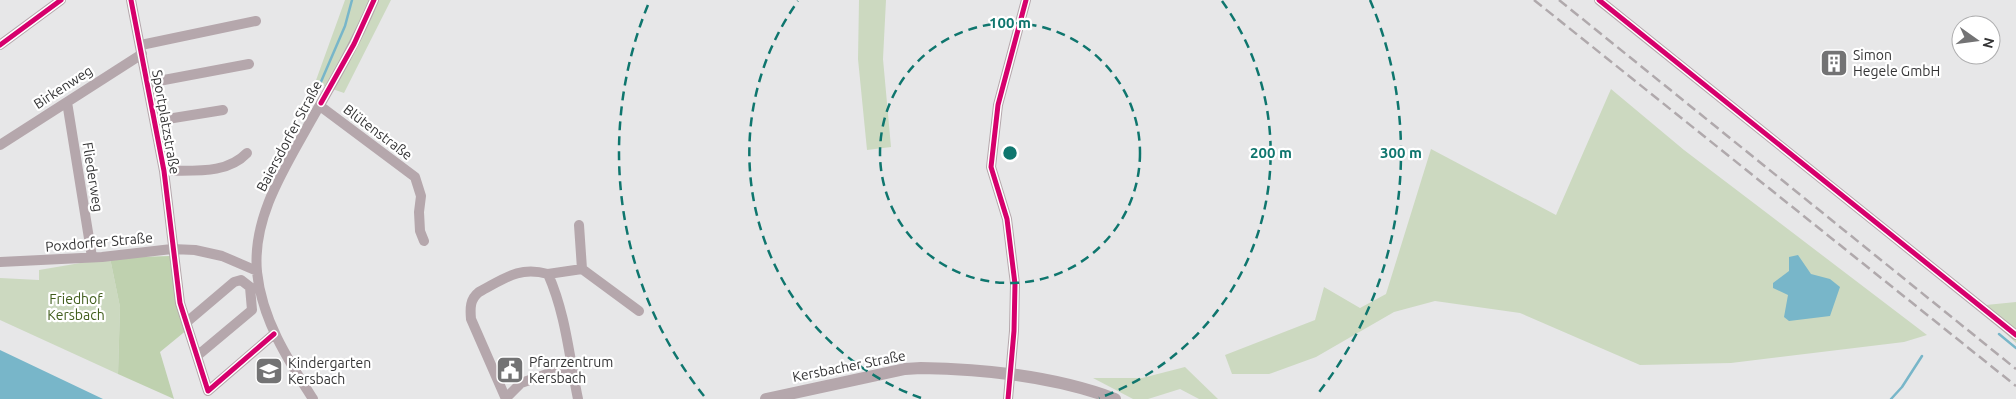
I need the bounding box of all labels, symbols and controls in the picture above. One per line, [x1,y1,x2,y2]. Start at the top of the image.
text: 100 m [989,14,1031,31]
north arrow [1951,15,2001,65]
text: N [1980,36,1998,50]
place label: Simon Hegele GmbH [1853,47,1940,79]
building icon: Simon Hegele GmbH [1819,48,1849,78]
street label: Birkenweg [31,62,95,112]
street label: Sportplatzstraße [149,69,183,175]
street label: Baiersdorfer Straße [253,78,325,194]
street label: Blütenstraße [340,101,416,163]
street label: Fliederweg [80,141,106,213]
centre of rings [1001,144,1019,162]
text: 200 m [1250,144,1292,161]
text: 300 m [1380,144,1422,161]
street label: Poxdorfer Straße [45,229,153,255]
park label: Friedhof Kersbach [47,291,105,323]
street label: Kersbacher Straße [791,347,907,385]
place label: Pfarrzentrum Kersbach [529,354,613,386]
place label: Kindergarten Kersbach [288,355,371,387]
public building icon: Pfarrzentrum Kersbach [495,355,525,385]
school or university icon: Kindergarten Kersbach [254,356,284,386]

